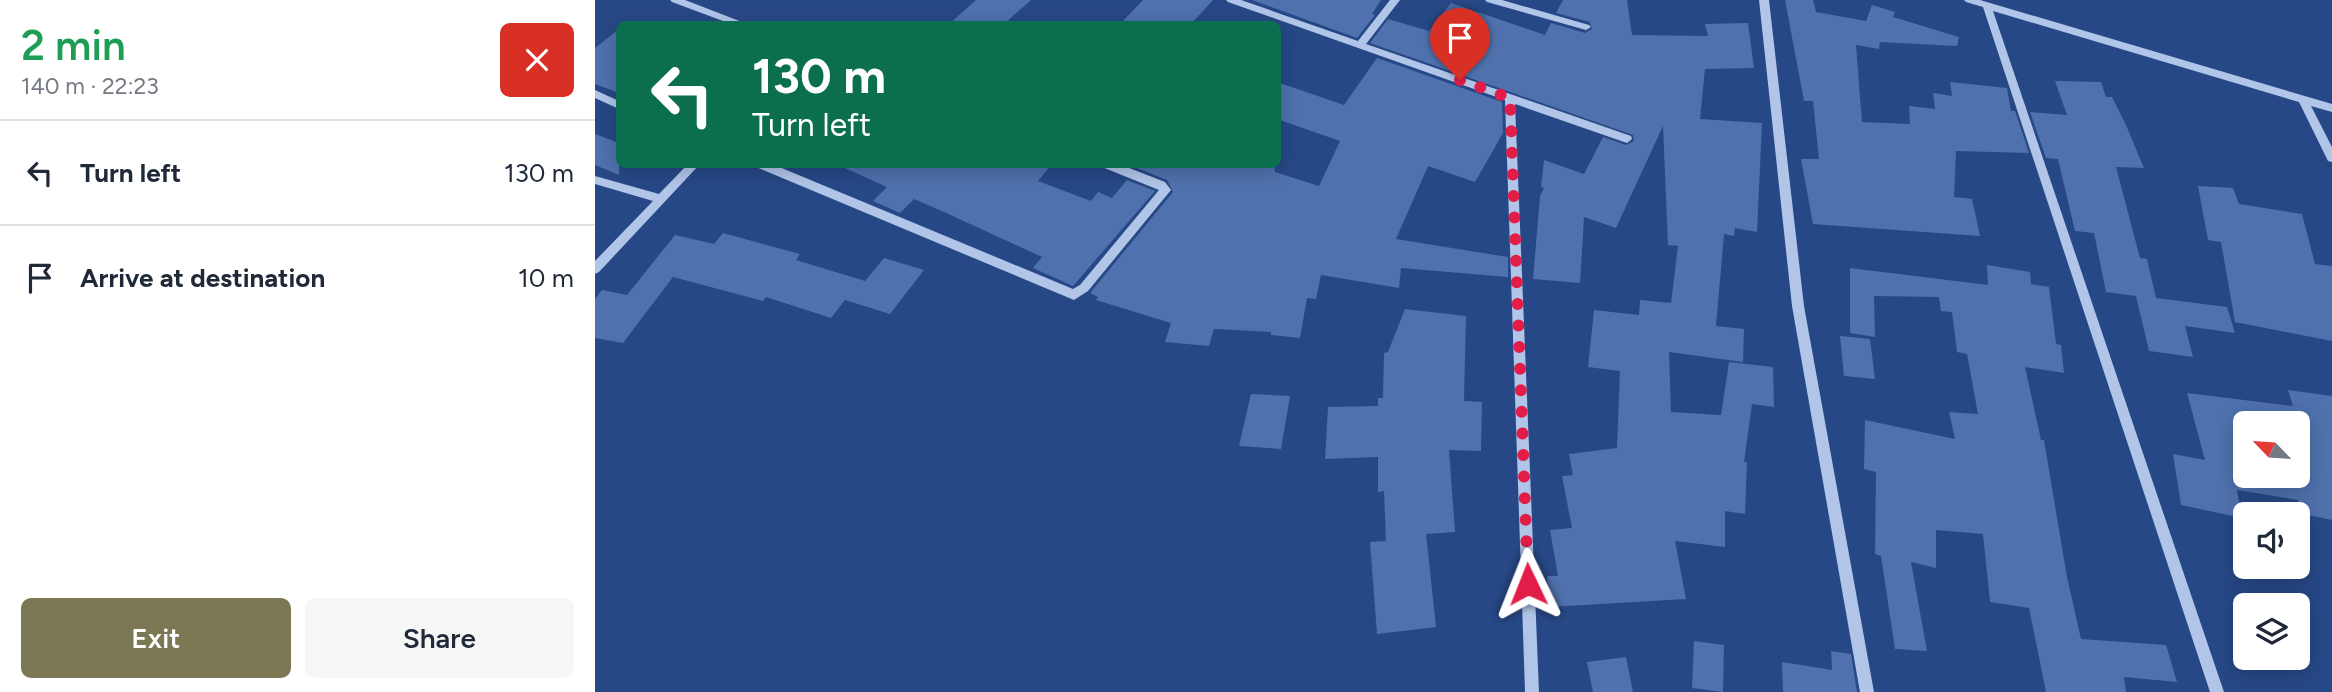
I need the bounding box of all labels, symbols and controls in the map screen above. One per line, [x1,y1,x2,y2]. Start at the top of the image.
pin [1430,8,1490,80]
icon: arrive [1441,19,1479,57]
text: 2 min [21,20,126,71]
button: close [500,23,574,97]
text: 130 m [752,46,886,105]
icon: left [637,49,728,140]
text: 140 m · 22:23 [21,72,159,100]
text: Turn left [752,106,871,144]
icon: left [21,154,59,192]
text: Turn left [80,157,181,189]
text: 130 m [504,157,574,189]
icon: arrive [21,259,59,297]
text: Arrive at destination [80,262,325,294]
text: 10 m [518,262,574,294]
north arrow [2233,411,2310,488]
map controls [2233,411,2310,670]
button: sound [2233,502,2310,579]
position arrow [1491,547,1565,621]
button: layers [2233,593,2310,670]
button: Exit [21,598,291,678]
button: Share [305,598,574,678]

